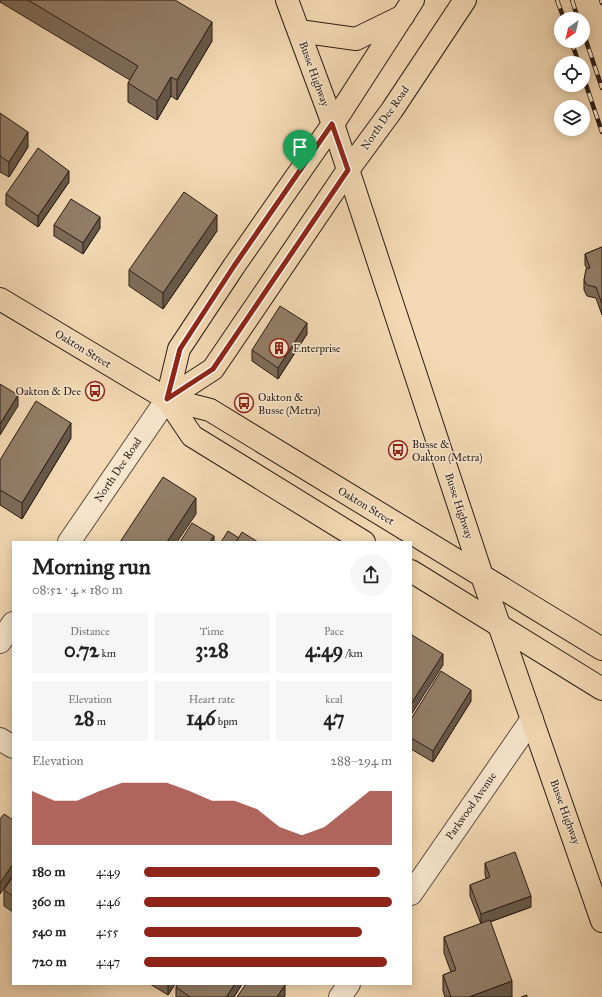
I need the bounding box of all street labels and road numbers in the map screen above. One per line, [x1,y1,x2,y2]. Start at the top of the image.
street label: Busse Highway [296,40,332,109]
street label: North Dee Road [358,83,412,152]
street label: Oakton Street [53,327,114,371]
street label: North Dee Road [92,435,145,505]
street label: Busse Highway [442,471,476,541]
street label: Oakton Street [336,484,397,528]
street label: Parkwood Avenue [443,769,499,842]
street label: Busse Highway [547,778,583,847]

